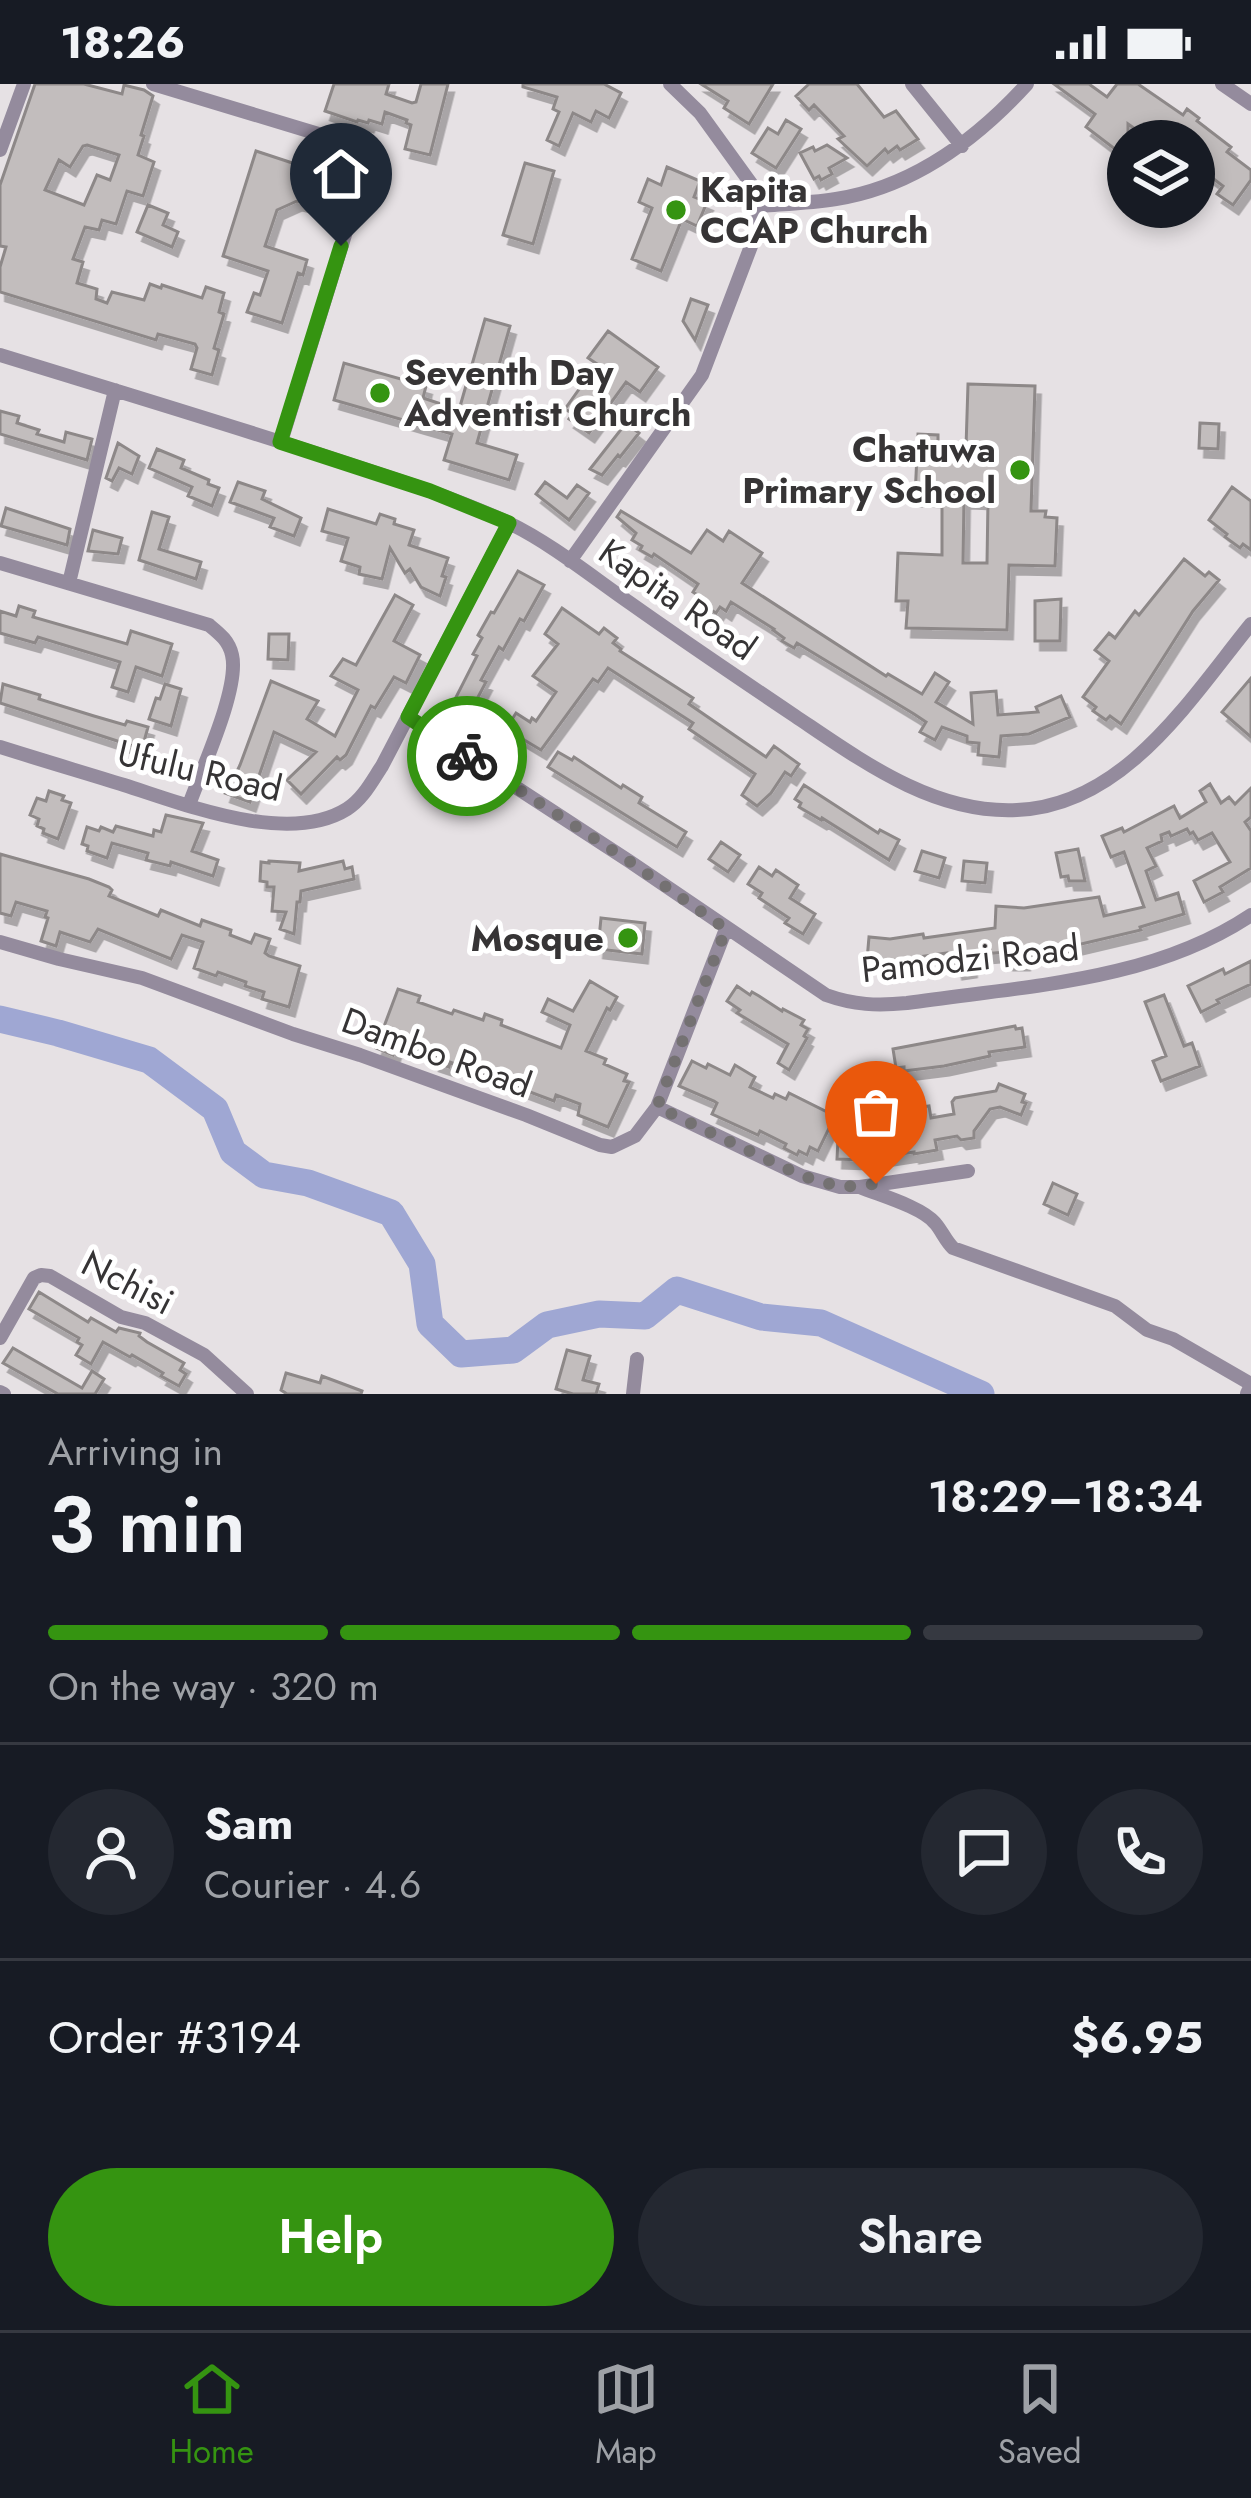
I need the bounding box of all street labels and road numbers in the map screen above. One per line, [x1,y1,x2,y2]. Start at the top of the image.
street label: Kapita Road [589,526,767,672]
street label: Ufulu Road [113,726,287,814]
street label: Pamodzi Road [859,921,1081,995]
street label: Dambo Road [335,994,539,1110]
street label: Nchisi [73,1237,183,1327]

